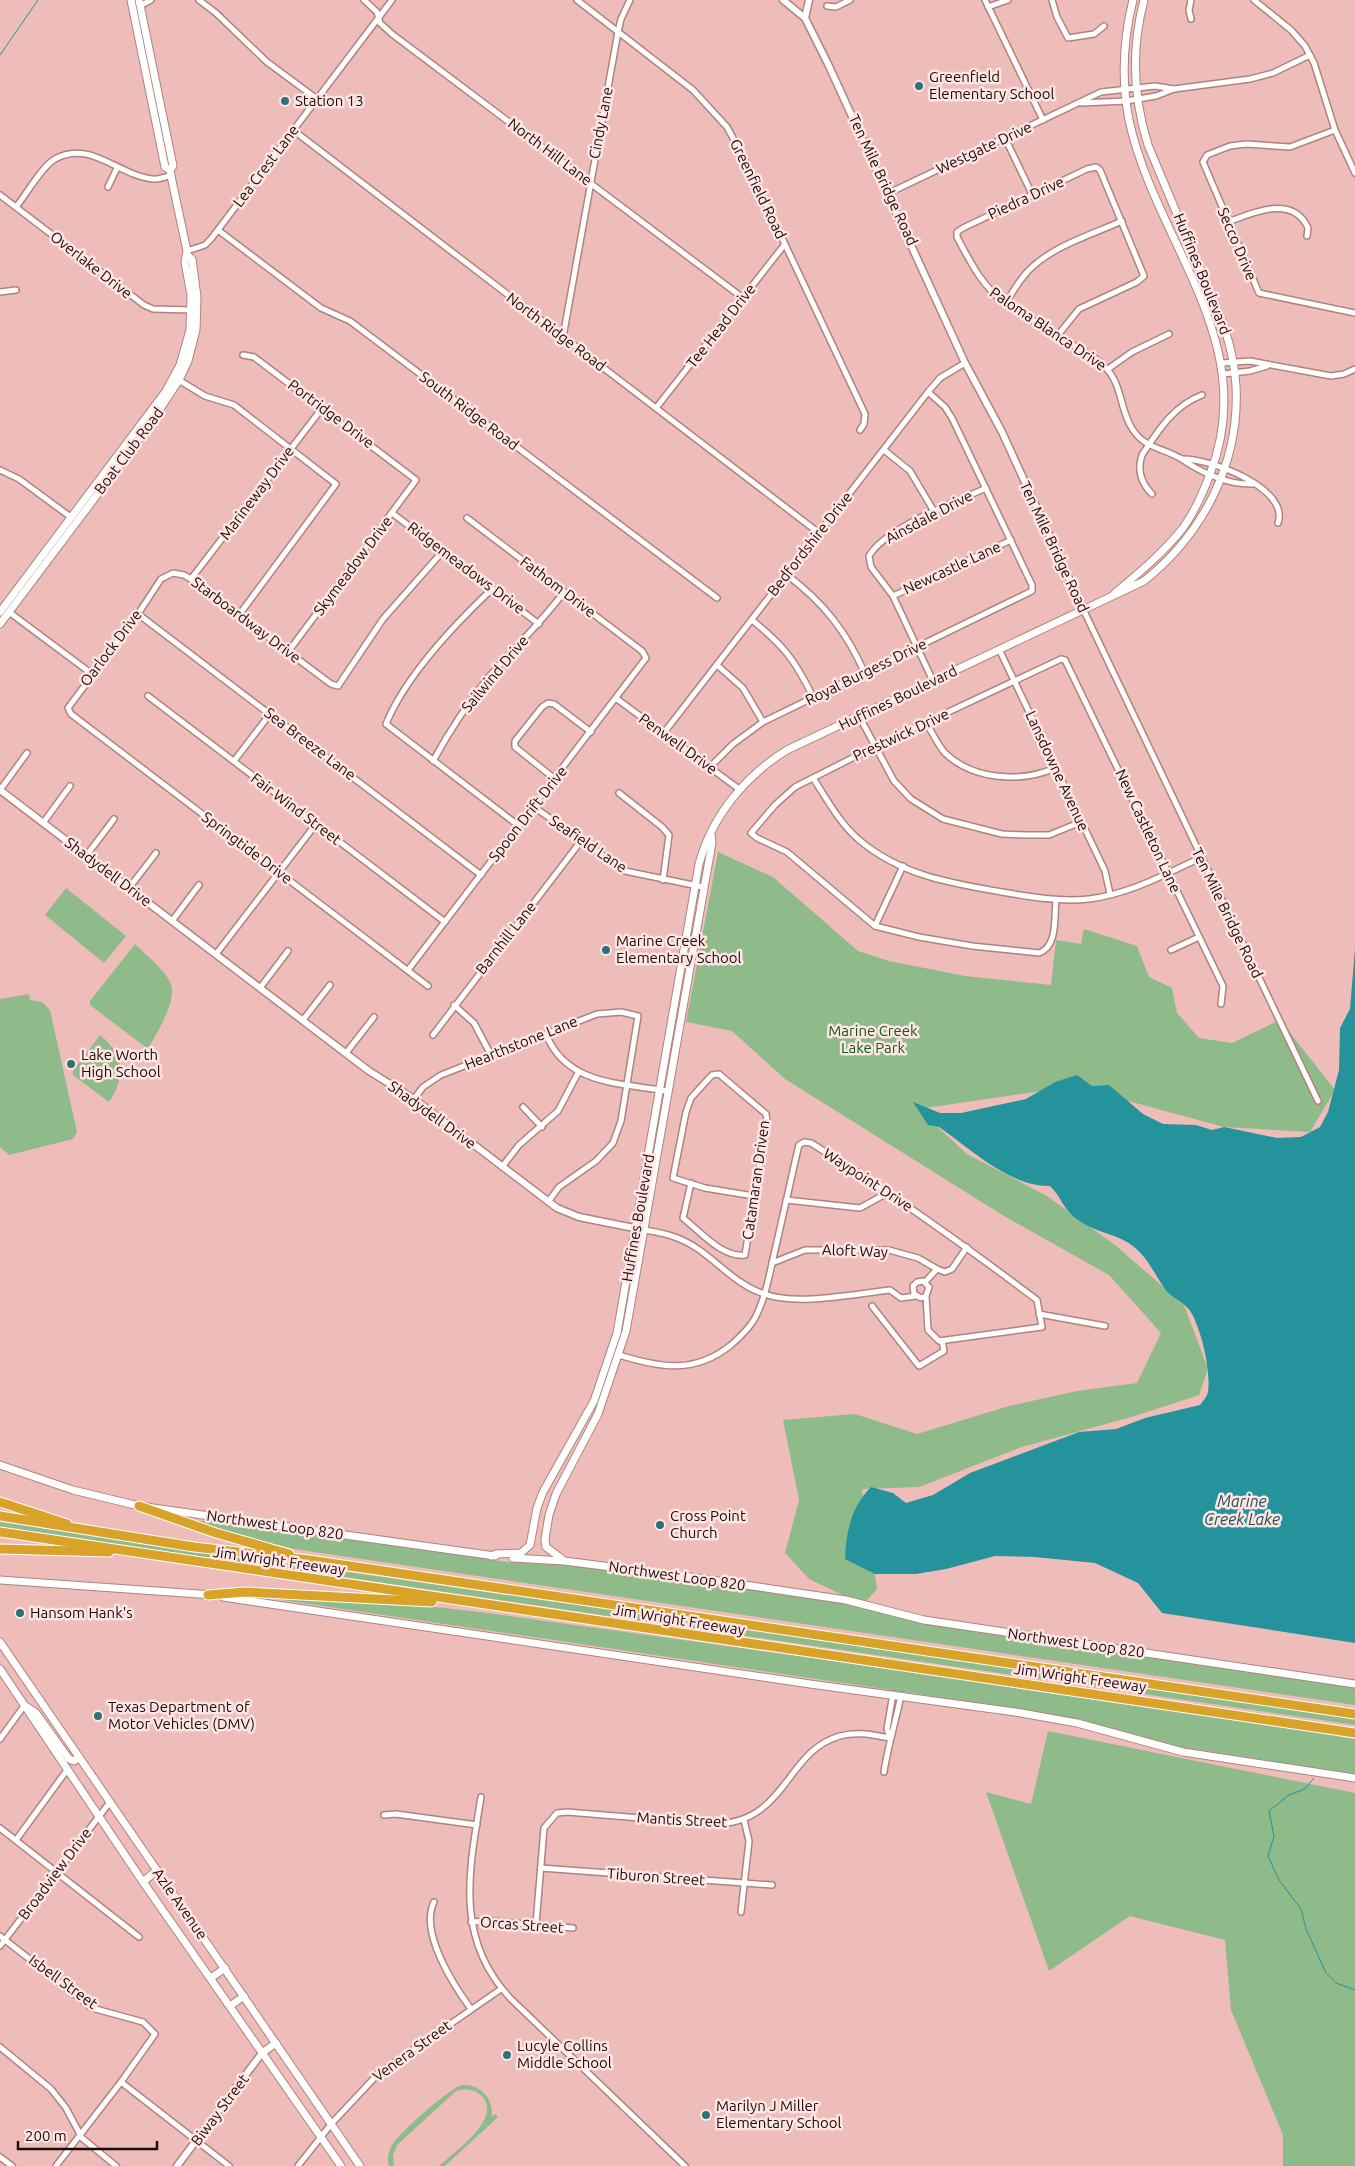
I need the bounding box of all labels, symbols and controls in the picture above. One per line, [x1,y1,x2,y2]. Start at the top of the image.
place label: Greenfield Elementary School [929,68,1055,102]
marker: Greenfield Elementary School [913,80,925,92]
street label: Cindy Lane [585,85,616,160]
place label: Station 13 [295,92,364,109]
marker: Station 13 [279,95,291,107]
street label: Ten Mile Bridge Road [846,111,921,248]
street label: North Hill Lane [505,115,596,189]
street label: Westgate Drive [933,118,1034,177]
street label: Lea Crest Lane [229,121,302,210]
street label: Greenfield Road [727,136,790,242]
street label: Piedra Drive [985,173,1067,223]
street label: Secco Drive [1214,205,1260,283]
street label: Huffines Boulevard [1170,211,1235,337]
street label: Overlake Drive [47,227,136,302]
street label: Tee Head Drive [683,280,759,371]
street label: Paloma Blanca Drive [987,283,1110,374]
street label: North Ridge Road [503,289,609,374]
street label: South Ridge Road [416,368,522,453]
street label: Portridge Drive [285,376,378,451]
street label: Boat Club Road [91,404,167,497]
street label: Marineway Drive [216,443,297,543]
street label: Ten Mile Bridge Road [1017,478,1092,615]
street label: Ainsdale Drive [882,487,975,547]
street label: Bedfordshire Drive [764,488,855,599]
street label: Skymeadow Drive [310,513,395,619]
street label: Ridgemeadows Drive [404,518,528,617]
street label: Newcastle Lane [900,538,1003,598]
street label: Fathom Drive [517,553,599,621]
street label: Starboardway Drive [188,573,304,666]
street label: Oarlock Drive [76,606,145,689]
street label: Sailwind Drive [458,632,532,715]
street label: Royal Burgess Drive [802,635,929,708]
street label: Huffines Boulevard [836,662,960,734]
street label: Sea Breeze Lane [261,704,359,783]
street label: Prestwick Drive [850,705,952,764]
street label: Lansdowne Avenue [1022,708,1093,833]
street label: Penwell Drive [636,710,721,778]
street label: Spoon Drift Drive [485,763,570,865]
street label: New Castleton Lane [1112,766,1185,895]
street label: Fair Wind Street [248,769,345,848]
street label: Springtide Drive [199,808,296,887]
street label: Seafield Lane [546,811,630,876]
street label: Shadydell Drive [62,834,155,910]
street label: Ten Mile Bridge Road [1189,845,1266,981]
street label: Barnhill Lane [472,898,539,977]
place label: Marine Creek Elementary School [616,932,742,966]
marker: Marine Creek Elementary School [600,944,612,956]
street label: Hearthstone Lane [462,1012,580,1073]
park label: Marine Creek Lake Park [828,1022,918,1056]
place label: Lake Worth High School [81,1046,161,1080]
marker: Lake Worth High School [65,1058,77,1070]
street label: Shadydell Drive [385,1077,479,1152]
street label: Catamaran Driven [739,1119,772,1241]
street label: Waypoint Drive [820,1144,916,1215]
street label: Huffines Boulevard [618,1153,657,1283]
street label: Aloft Way [822,1241,888,1260]
water label: Marine Creek Lake [1204,1492,1280,1528]
street label: Northwest Loop 820 [205,1506,345,1543]
place label: Cross Point Church [670,1507,746,1541]
marker: Cross Point Church [654,1519,666,1531]
street label: Jim Wright Freeway [212,1543,346,1578]
street label: Northwest Loop 820 [607,1557,747,1594]
street label: Jim Wright Freeway [612,1601,746,1638]
place label: Hansom Hank's [30,1604,133,1621]
marker: Hansom Hank's [14,1607,26,1619]
street label: Northwest Loop 820 [1006,1624,1146,1661]
street label: Jim Wright Freeway [1013,1660,1147,1695]
place label: Texas Department of Motor Vehicles (DMV) [108,1698,255,1732]
marker: Texas Department of Motor Vehicles (DMV) [92,1710,104,1722]
street label: Mantis Street [636,1809,728,1830]
street label: Broadview Drive [15,1825,95,1923]
street label: Azle Avenue [150,1865,211,1943]
street label: Tiburon Street [607,1865,706,1888]
street label: Orcas Street [480,1913,565,1936]
street label: Isbell Street [26,1951,101,2012]
street label: Venera Street [369,2016,454,2085]
place label: Lucyle Collins Middle School [517,2037,612,2071]
marker: Lucyle Collins Middle School [501,2049,513,2061]
street label: Biway Street [187,2071,252,2149]
place label: Marilyn J Miller Elementary School [716,2097,842,2131]
marker: Marilyn J Miller Elementary School [700,2109,712,2121]
scale bar [18,2118,156,2150]
text: 200 m [25,2127,67,2144]

